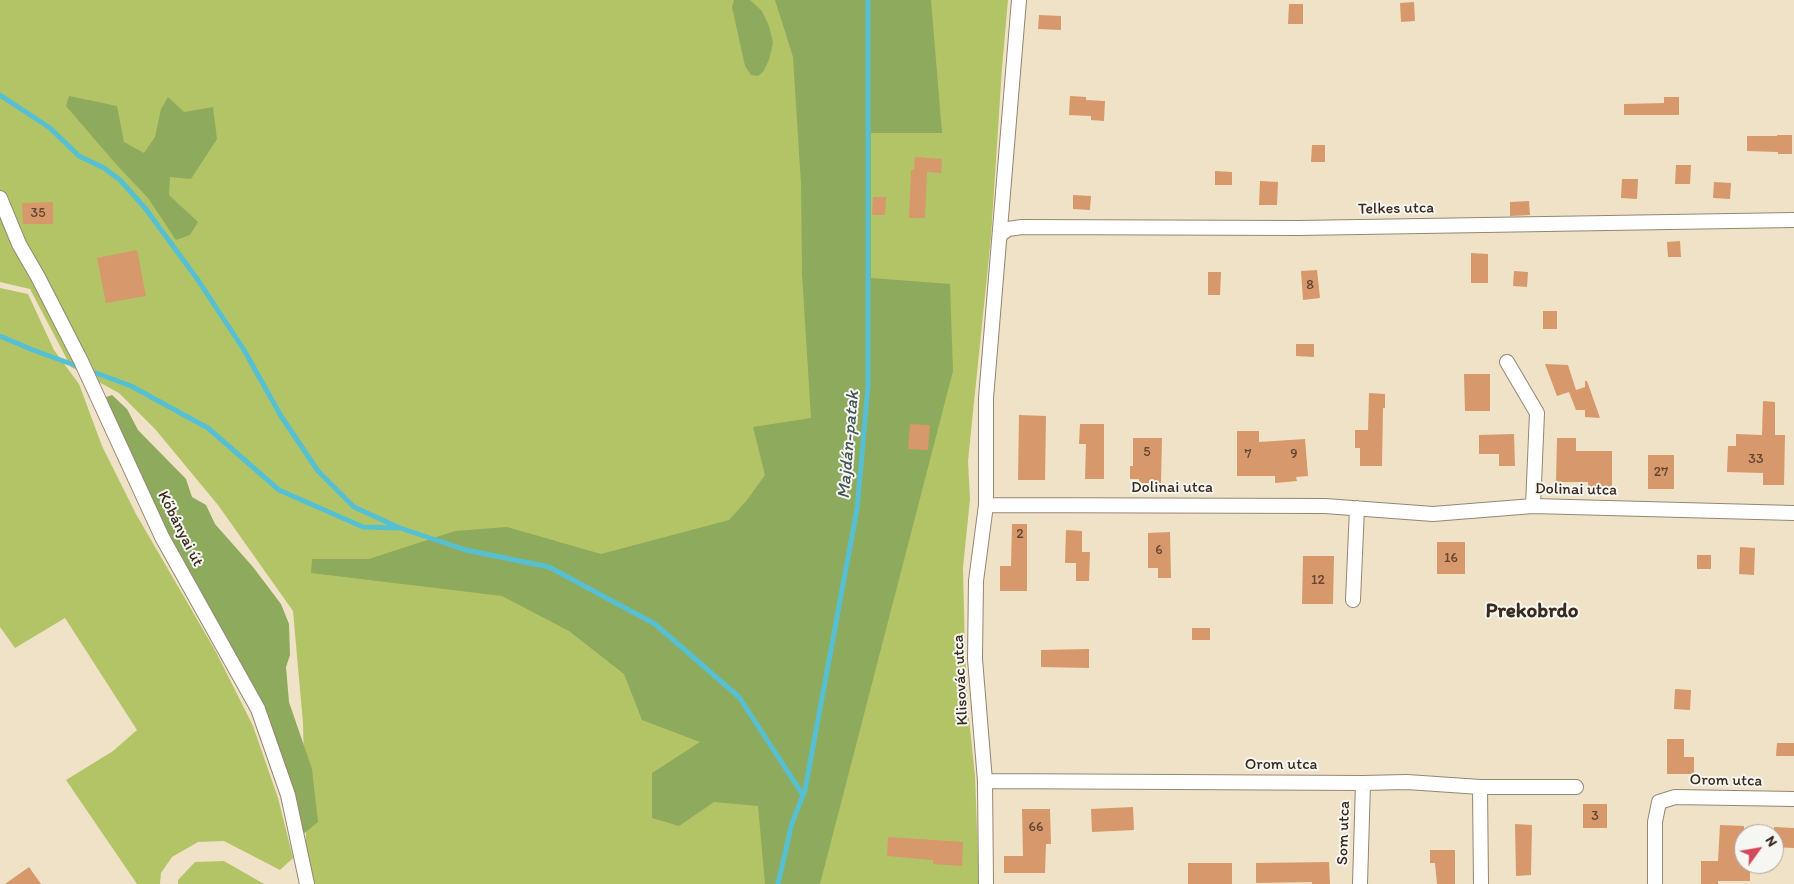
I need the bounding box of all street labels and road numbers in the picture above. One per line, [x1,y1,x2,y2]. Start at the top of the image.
street label: Telkes utca [1358,199,1434,219]
street label: Dolinai utca [1131,478,1213,498]
street label: Dolinai utca [1535,480,1617,500]
street label: Kőbányai út [153,488,207,570]
street label: Klisovác utca [949,634,973,726]
street label: Orom utca [1245,755,1317,775]
street label: Orom utca [1690,771,1762,791]
street label: Som utca [1333,801,1355,865]

